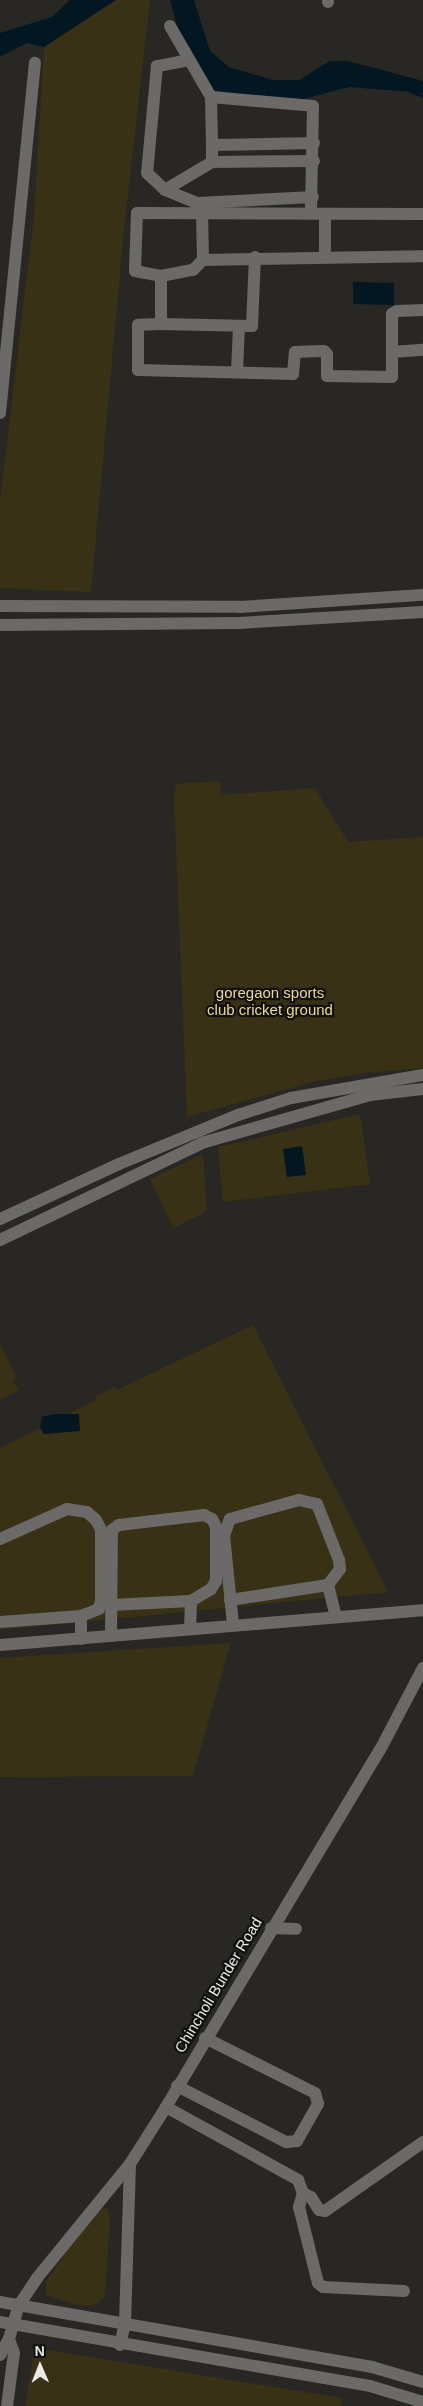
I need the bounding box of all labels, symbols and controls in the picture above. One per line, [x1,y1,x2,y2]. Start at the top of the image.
park label: goregaon sports club cricket ground [207,983,333,1018]
street label: Chincholi Bunder Road [171,1914,265,2056]
north arrow [15,2341,65,2391]
text: N [35,2343,45,2359]

